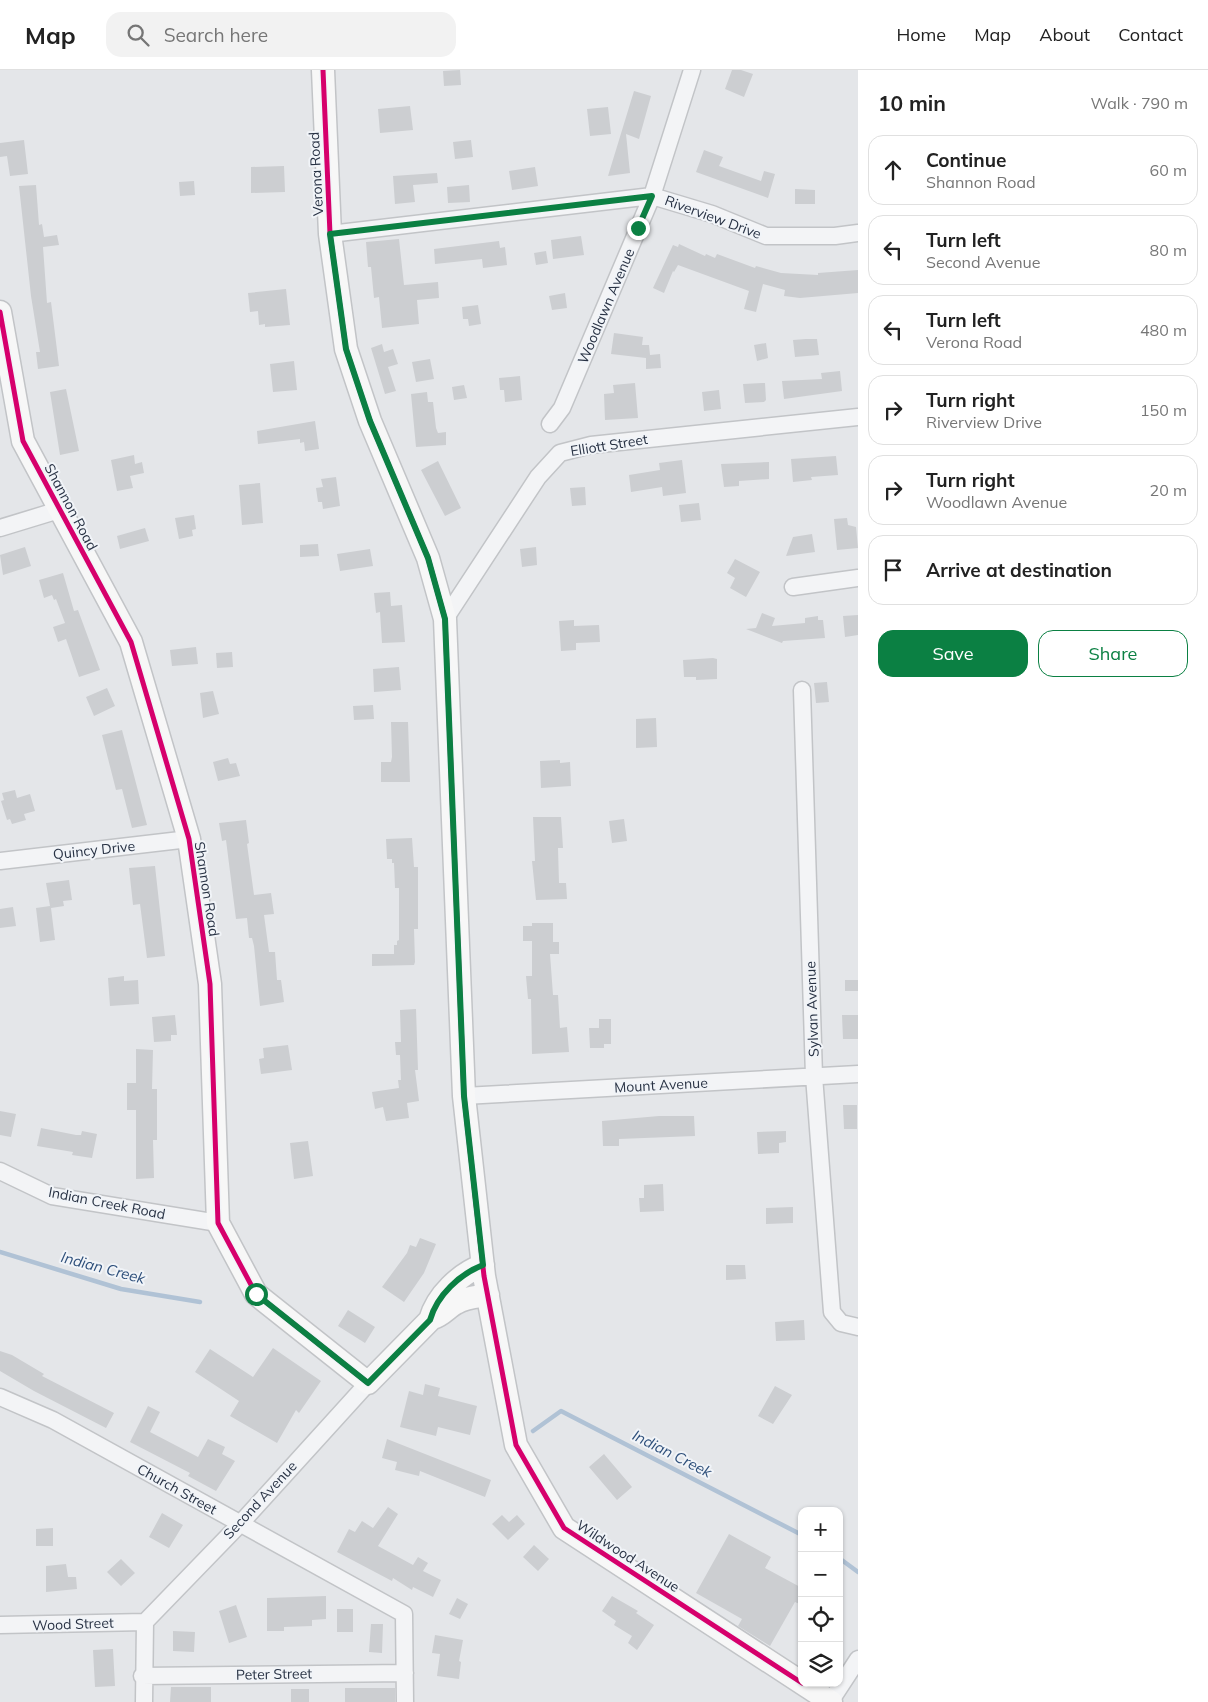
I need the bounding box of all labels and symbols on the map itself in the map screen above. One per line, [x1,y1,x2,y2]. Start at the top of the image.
street label: Verona Road [305,132,327,216]
street label: Riverview Drive [662,191,764,243]
route end [627,217,650,240]
street label: Woodlawn Avenue [574,246,638,366]
street label: Elliott Street [569,430,649,460]
street label: Shannon Road [41,460,101,554]
street label: Quincy Drive [52,837,136,863]
street label: Shannon Road [191,840,223,938]
street label: Sylvan Avenue [801,961,823,1057]
street label: Mount Avenue [614,1074,708,1096]
street label: Indian Creek Road [47,1183,167,1223]
water label: Indian Creek [59,1247,149,1288]
route start [245,1283,268,1306]
water label: Indian Creek [629,1425,716,1482]
street label: Second Avenue [219,1457,301,1543]
street label: Church Street [134,1460,220,1518]
street label: Wildwood Avenue [573,1516,683,1596]
street label: Wood Street [32,1614,114,1634]
street label: Peter Street [236,1664,312,1684]

